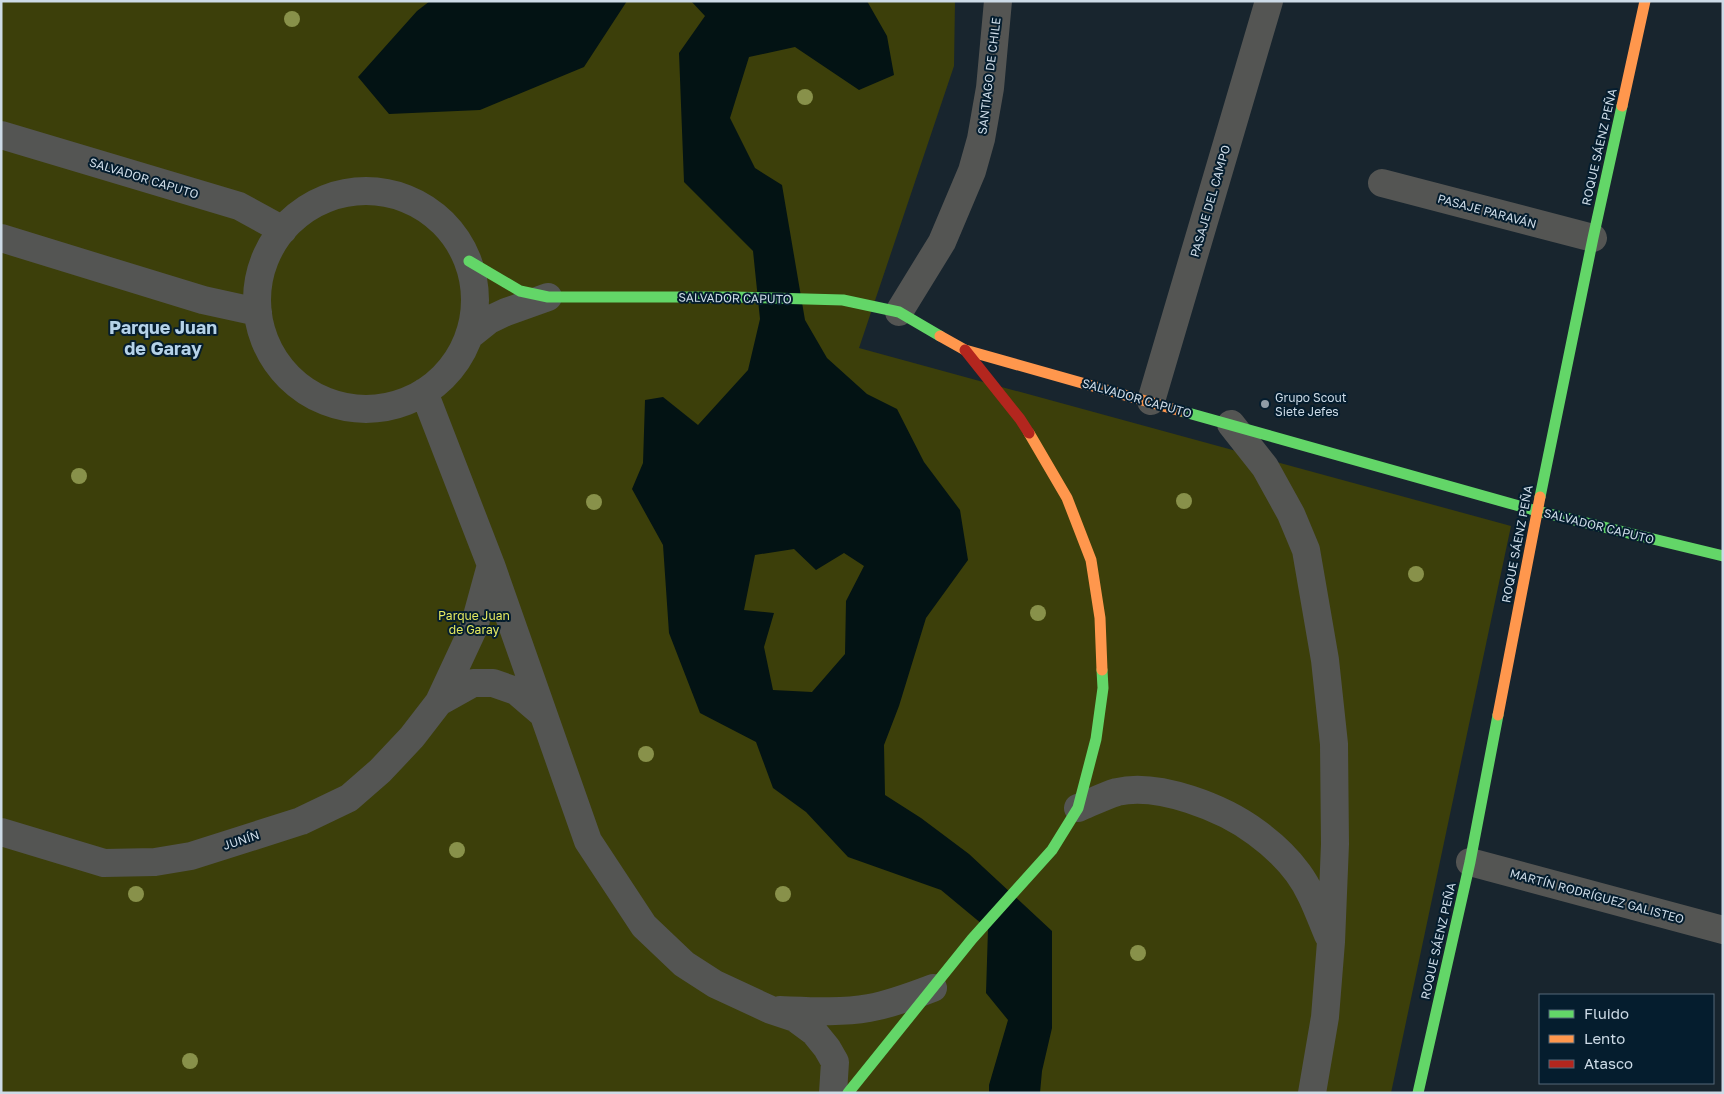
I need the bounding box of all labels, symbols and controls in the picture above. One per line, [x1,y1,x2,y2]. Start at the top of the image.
street label: SANTIAGO DE CHILE [974,17,1004,135]
street label: ROQUE SÁENZ PEÑA [1578,87,1620,207]
street label: PASAJE DEL CAMPO [1187,143,1233,259]
street label: SALVADOR CAPUTO [88,154,201,202]
street label: PASAJE PARAVÁN [1436,191,1538,231]
street label: SALVADOR CAPUTO [678,290,792,306]
district label: Parque Juan de Garay [109,316,217,359]
street label: SALVADOR CAPUTO [1080,375,1194,421]
place label: Grupo Scout Siete Jefes [1275,390,1347,419]
marker: Grupo Scout Siete Jefes [1259,398,1271,410]
street label: ROQUE SÁENZ PEÑA [1498,484,1536,604]
street label: SALVADOR CAPUTO [1542,505,1656,547]
park label: Parque Juan de Garay [438,608,510,637]
street label: JUNÍN [221,827,261,853]
street label: MARTÍN RODRÍGUEZ GALISTEO [1508,865,1686,927]
street label: ROQUE SÁENZ PEÑA [1417,881,1459,1001]
legend [1539,994,1714,1084]
text: Fluido [1584,1004,1629,1022]
text: Lento [1584,1029,1625,1047]
text: Atasco [1584,1054,1633,1072]

